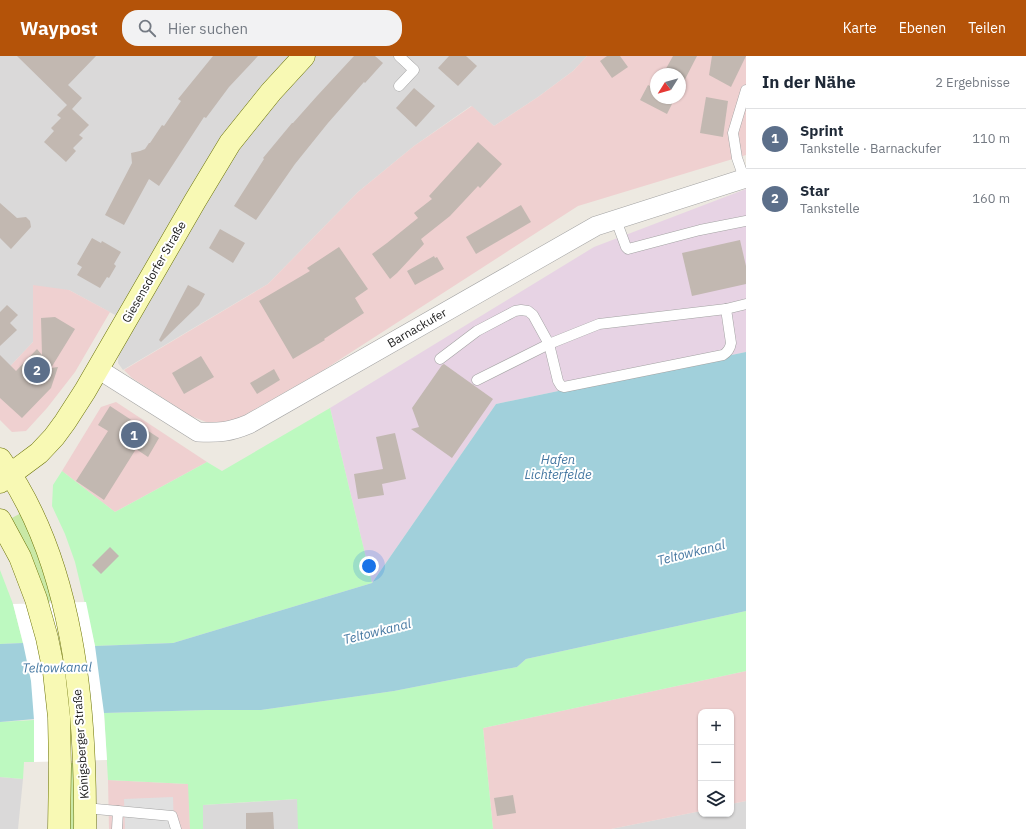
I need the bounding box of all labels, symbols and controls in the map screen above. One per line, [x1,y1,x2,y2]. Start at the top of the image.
search box [122,10,402,46]
text: Waypost [20,16,98,40]
icon: search [136,17,158,39]
text: Hier suchen [168,19,248,38]
text: Karte [843,19,877,37]
text: Ebenen [899,19,946,37]
text: Teilen [968,19,1006,37]
north arrow [650,68,686,104]
text: In der Nähe [762,71,856,93]
text: 2 Ergebnisse [935,74,1010,91]
text: Sprint [800,121,844,140]
text: 1 [771,130,779,147]
text: 110 m [972,130,1010,147]
text: Tankstelle · Barnackufer [800,140,941,157]
text: Star [800,181,830,200]
text: 2 [771,190,779,207]
text: 160 m [972,190,1010,207]
text: Tankstelle [800,200,860,217]
street label: Giesensdorfer Straße [118,218,189,325]
street label: Barnackufer [385,304,449,351]
pin: 2 [24,355,50,385]
pin: 1 [121,420,147,450]
water label: Hafen Lichterfelde [524,451,592,483]
water label: Teltowkanal [655,536,727,569]
your location [359,556,379,576]
water label: Teltowkanal [341,615,413,648]
water label: Teltowkanal [22,658,92,677]
street label: Königsberger Straße [69,688,92,799]
map controls [698,709,734,817]
button: + [698,709,734,745]
button: − [698,745,734,781]
button: layers [698,781,734,817]

